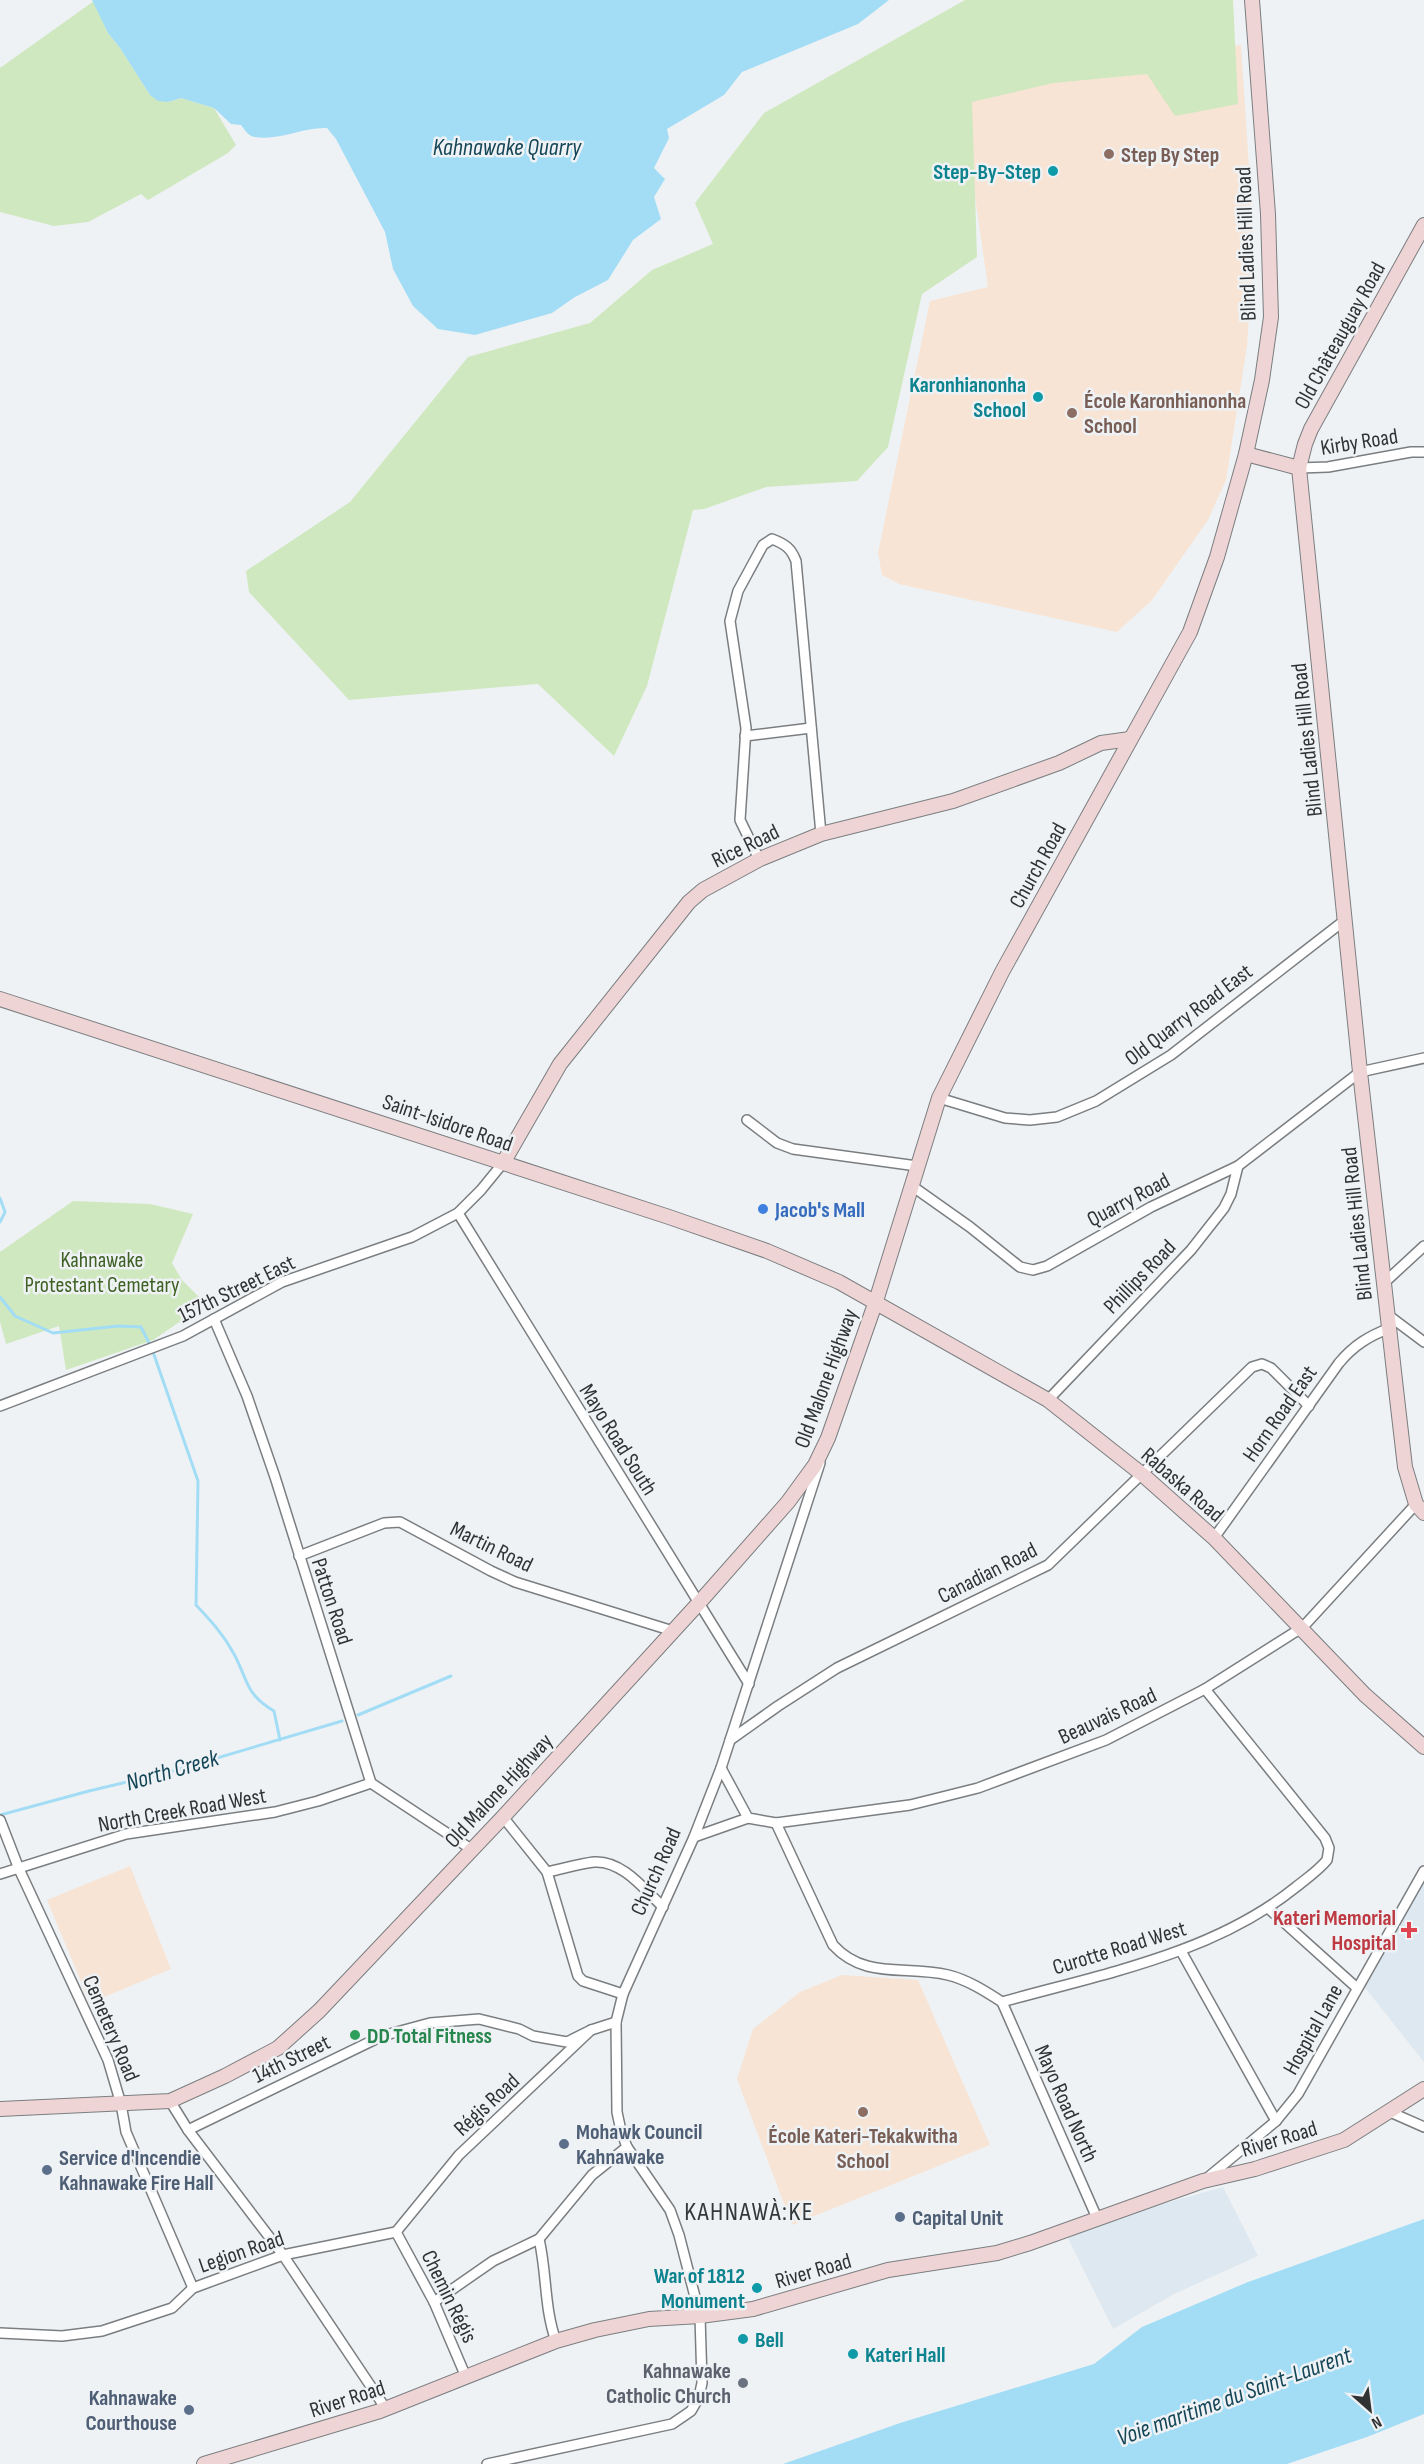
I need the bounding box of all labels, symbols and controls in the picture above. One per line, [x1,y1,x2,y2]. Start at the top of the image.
water label: Kahnawake Quarry [433,133,582,162]
place label: Step By Step [1121,142,1219,169]
marker: Step By Step [1102,147,1116,161]
place label: Step-By-Step [933,159,1041,186]
marker: Step-By-Step [1046,164,1060,178]
street label: Blind Ladies Hill Road [1230,166,1263,321]
street label: Old Châteauguay Road [1289,257,1392,414]
place label: Karonhianonha School [909,372,1026,424]
place label: École Karonhianonha School [1084,388,1246,440]
marker: Karonhianonha School [1031,390,1045,404]
marker: École Karonhianonha School [1065,406,1079,420]
street label: Kirby Road [1319,423,1400,462]
street label: Blind Ladies Hill Road [1286,662,1329,818]
street label: Rice Road [707,818,784,874]
street label: Church Road [1004,818,1073,913]
street label: Old Quarry Road East [1120,958,1258,1072]
street label: Saint-Isidore Road [379,1089,516,1158]
street label: Blind Ladies Hill Road [1336,1146,1379,1302]
street label: Quarry Road [1083,1167,1175,1233]
place label: Jacob's Mall [774,1197,865,1224]
marker: Jacob's Mall [756,1202,770,1216]
street label: Phillips Road [1098,1234,1182,1320]
park label: Kahnawake Protestant Cemetary [25,1247,180,1299]
street label: 157th Street East [174,1249,300,1329]
street label: Old Malone Highway [789,1305,864,1452]
street label: Horn Road East [1237,1360,1323,1467]
street label: Mayo Road South [573,1379,663,1501]
street label: Rabaska Road [1135,1442,1229,1528]
street label: Martin Road [446,1516,537,1579]
street label: Canadian Road [933,1537,1042,1610]
street label: Patton Road [305,1555,358,1648]
street label: Beauvais Road [1054,1682,1161,1751]
street label: Old Malone Highway [439,1728,559,1854]
water label: North Creek [122,1743,223,1798]
street label: North Creek Road West [96,1782,269,1839]
street label: Church Road [625,1823,688,1920]
place label: Kateri Memorial Hospital [1273,1905,1396,1957]
street label: Curotte Road West [1050,1915,1190,1982]
marker: Kateri Memorial Hospital [1400,1921,1418,1939]
street label: Cemetery Road [76,1971,145,2086]
street label: Hospital Lane [1278,1980,1349,2080]
place label: DD Total Fitness [367,2023,492,2050]
marker: DD Total Fitness [348,2028,362,2042]
street label: 14th Street [248,2029,335,2090]
street label: Mayo Road North [1028,2041,1103,2166]
street label: Régis Road [449,2068,525,2142]
marker: École Kateri-Tekakwitha School [856,2105,870,2119]
street label: River Road [1238,2115,1321,2164]
place label: Mohawk Council Kahnawake [576,2119,703,2171]
place label: École Kateri-Tekakwitha School [768,2123,958,2175]
marker: Mohawk Council Kahnawake [557,2137,571,2151]
place label: Service d'Incendie Kahnawake Fire Hall [59,2145,214,2197]
marker: Service d'Incendie Kahnawake Fire Hall [40,2163,54,2177]
district label: KAHNAWÀ:KE [684,2197,814,2228]
place label: Capital Unit [912,2205,1003,2232]
marker: Capital Unit [893,2210,907,2224]
street label: Legion Road [195,2225,288,2280]
street label: Chemin Régis [415,2246,483,2347]
street label: River Road [772,2248,855,2295]
place label: War of 1812 Monument [654,2263,745,2315]
marker: War of 1812 Monument [750,2281,764,2295]
place label: Bell [755,2327,784,2354]
marker: Bell [736,2332,750,2346]
water label: Voie maritime du Saint-Laurent [1113,2340,1356,2452]
place label: Kateri Hall [865,2342,946,2369]
marker: Kateri Hall [846,2347,860,2361]
place label: Kahnawake Catholic Church [606,2358,731,2410]
street label: River Road [306,2375,389,2424]
marker: Kahnawake Catholic Church [736,2376,750,2390]
north arrow [1340,2380,1400,2440]
place label: Kahnawake Courthouse [85,2385,177,2437]
marker: Kahnawake Courthouse [182,2403,196,2417]
text: N [1368,2412,1385,2432]

